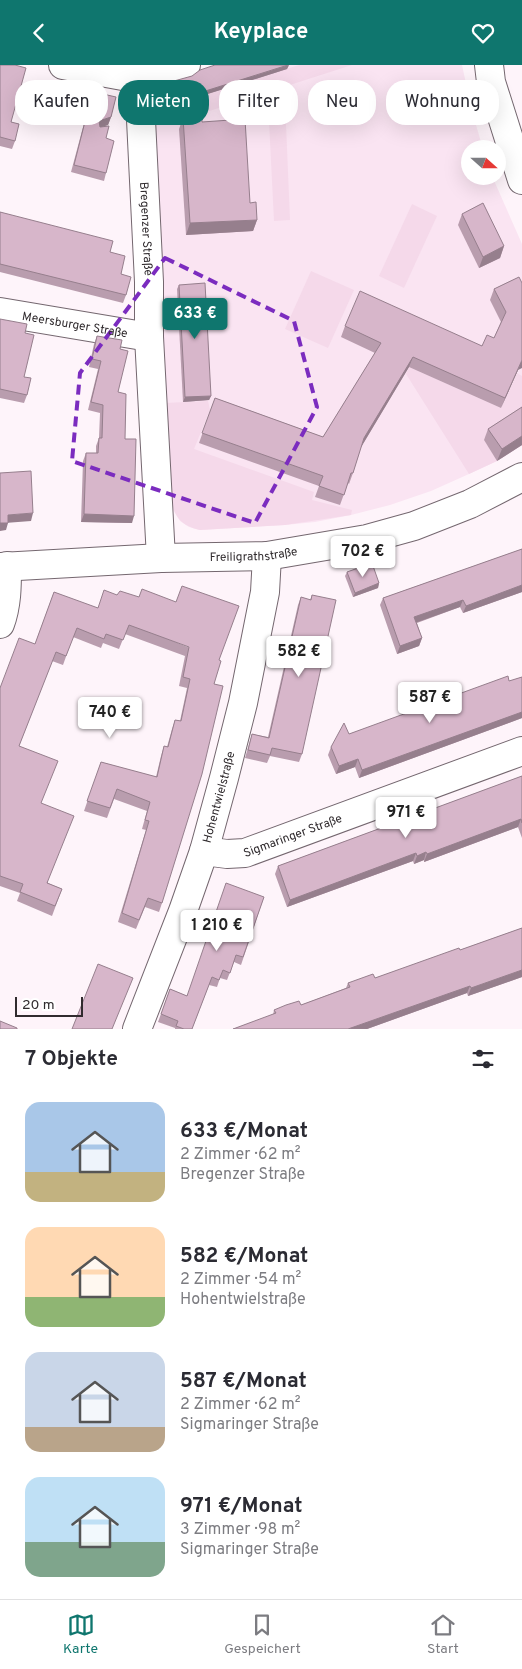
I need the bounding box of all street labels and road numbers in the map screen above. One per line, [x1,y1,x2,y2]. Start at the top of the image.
street label: Bregenzer Straße [135,182,156,276]
street label: Meersburger Straße [21,309,129,342]
street label: Freiligrathstraße [210,544,299,566]
street label: Hohentwielstraße [200,750,239,845]
street label: Sigmaringer Straße [241,811,345,862]

